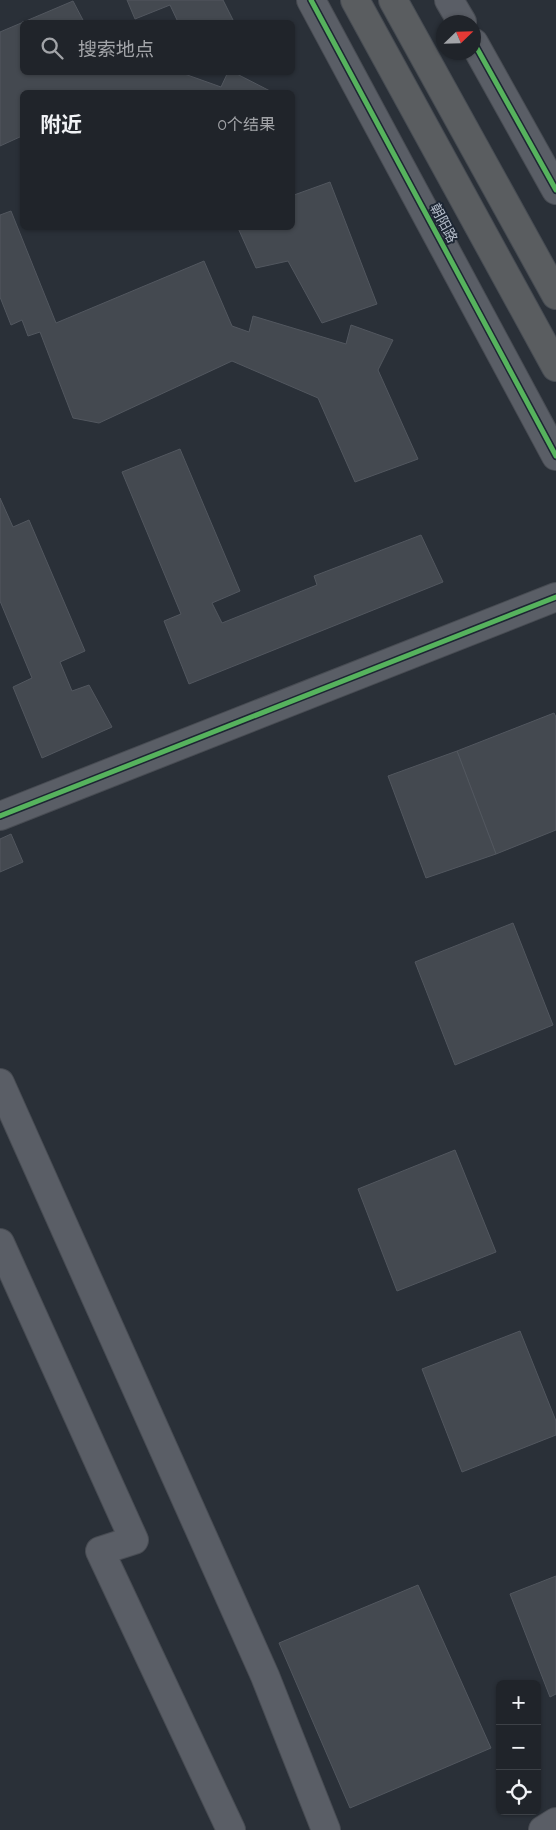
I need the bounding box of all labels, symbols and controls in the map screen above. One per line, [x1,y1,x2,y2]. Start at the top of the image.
north arrow [436,15,481,60]
search box [20,20,295,75]
icon: search [38,34,66,62]
text: 搜索地点 [78,38,154,60]
text: 附近 [40,112,82,137]
text: 0个结果 [217,115,275,134]
street label: 朝阳路 [427,201,461,245]
map controls [496,1680,541,1815]
button: + [496,1680,541,1725]
button: − [496,1725,541,1770]
button: locate [496,1770,541,1815]

